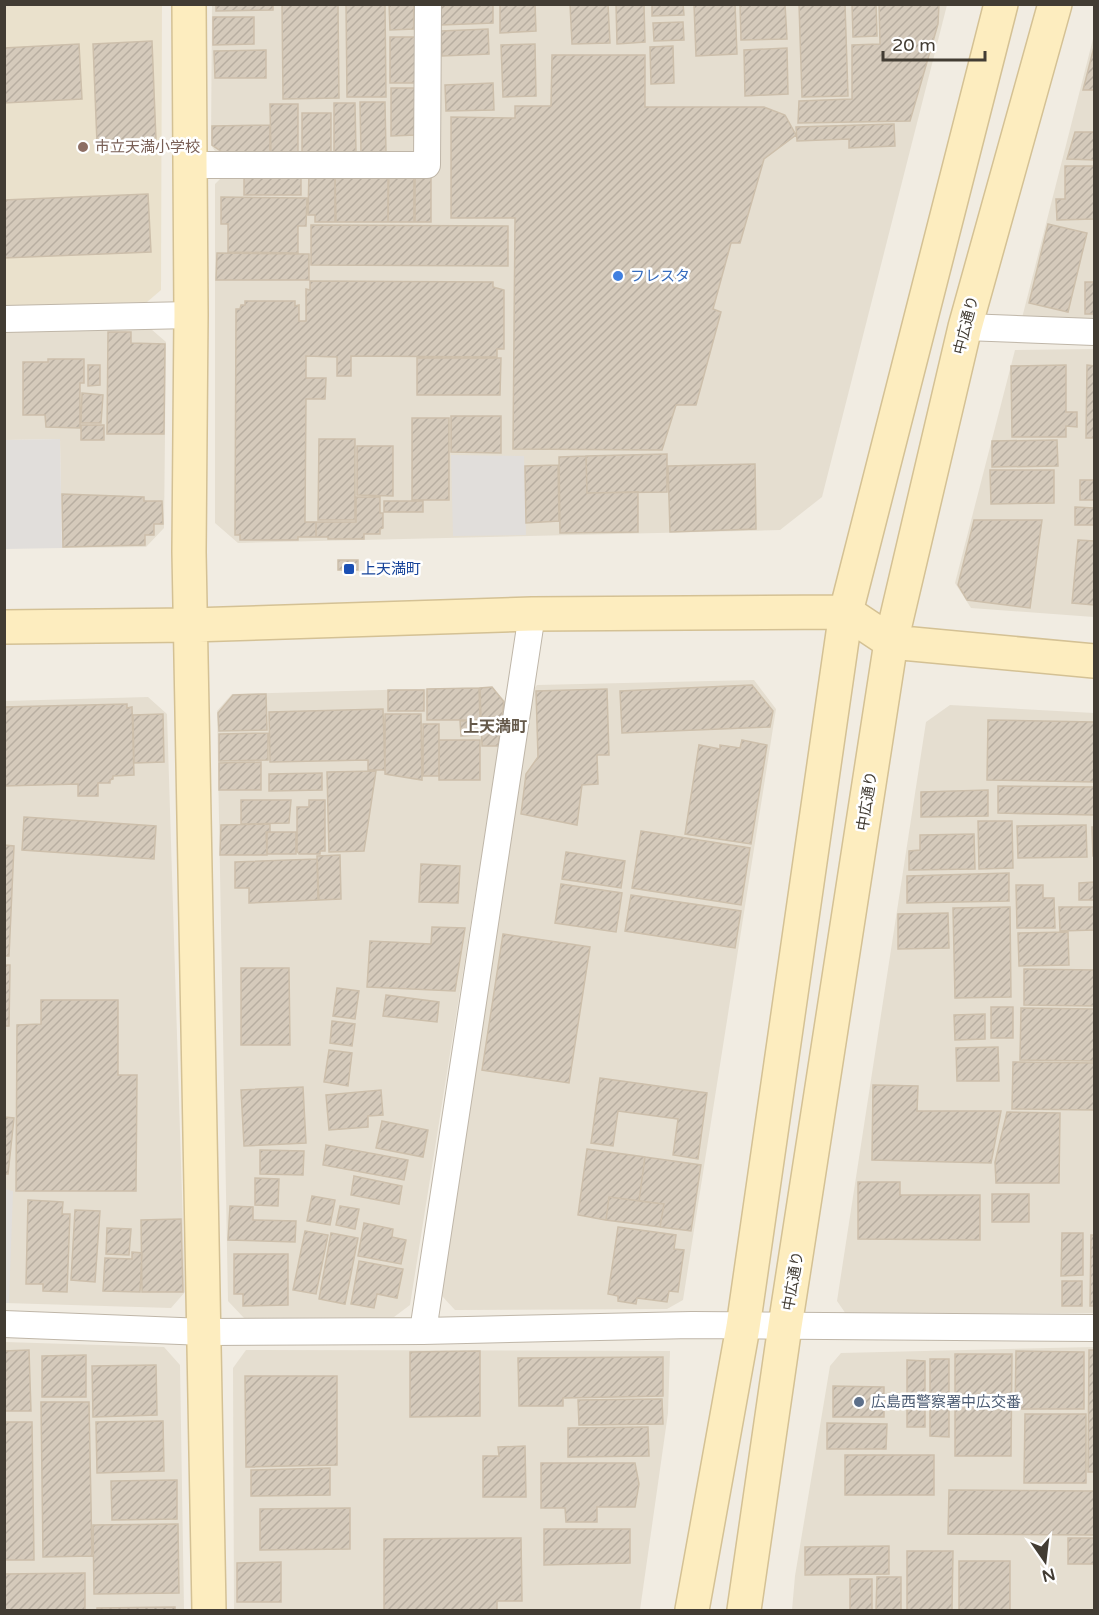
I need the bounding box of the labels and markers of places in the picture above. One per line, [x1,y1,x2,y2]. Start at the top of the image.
place label: 市立天満小学校 [95,138,200,156]
marker: 市立天満小学校 [76,140,90,154]
place label: フレスタ [630,267,690,285]
marker: フレスタ [611,269,625,283]
place label: 上天満町 [361,560,421,578]
marker: 上天満町 [342,562,356,576]
place label: 広島西警察署中広交番 [871,1393,1021,1411]
marker: 広島西警察署中広交番 [852,1395,866,1409]

